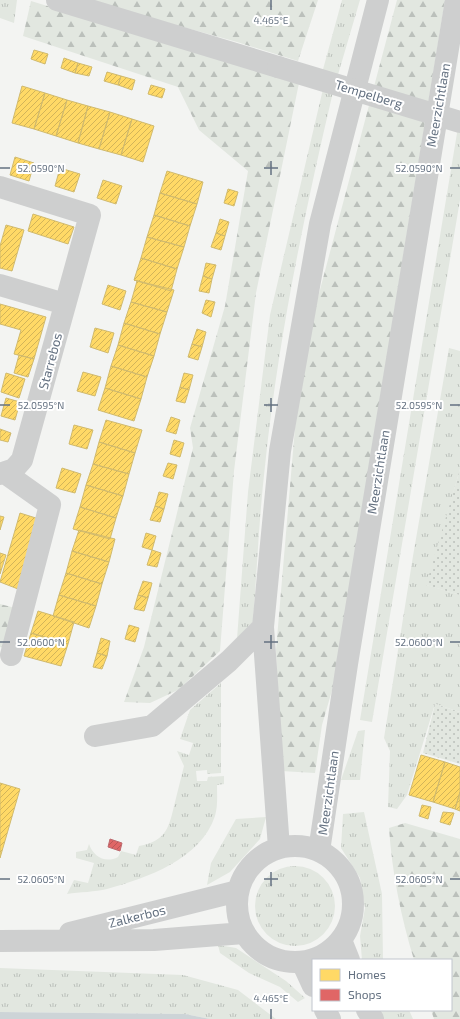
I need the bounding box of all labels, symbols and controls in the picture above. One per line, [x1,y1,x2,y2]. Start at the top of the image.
text: 4.465°E [254,14,289,26]
street label: Meerzichtlaan [423,62,453,148]
street label: Tempelberg [333,76,405,112]
text: 52.0590°N [17,162,65,174]
text: 52.0590°N [395,162,443,174]
street label: Starrebos [35,331,65,391]
text: 52.0595°N [18,399,64,411]
text: 52.0595°N [396,399,442,411]
street label: Meerzichtlaan [363,429,393,515]
text: 52.0600°N [17,636,65,648]
text: 52.0600°N [395,636,443,648]
street label: Meerzichtlaan [314,750,342,836]
text: 52.0605°N [17,873,65,885]
text: 52.0605°N [395,873,443,885]
street label: Zalkerbos [107,901,167,931]
legend [312,959,452,1011]
text: Homes [348,967,386,981]
text: Shops [348,987,382,1001]
text: 4.465°E [254,992,289,1004]

